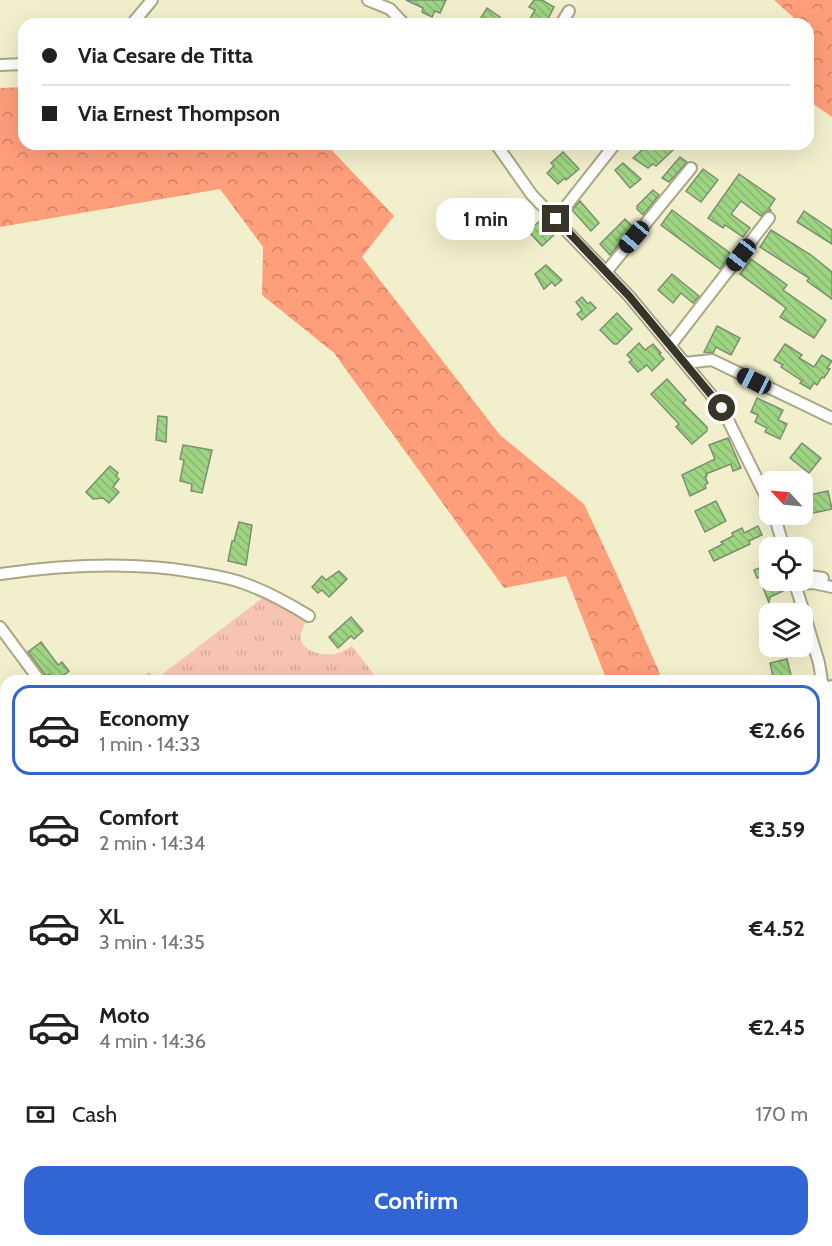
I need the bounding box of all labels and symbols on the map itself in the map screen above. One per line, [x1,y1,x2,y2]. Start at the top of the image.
callout: 1 min [436,198,535,240]
route end [542,205,569,232]
car [616,217,652,257]
car [723,235,759,275]
car [734,365,774,397]
route start [708,394,735,421]
north arrow [759,471,813,525]

